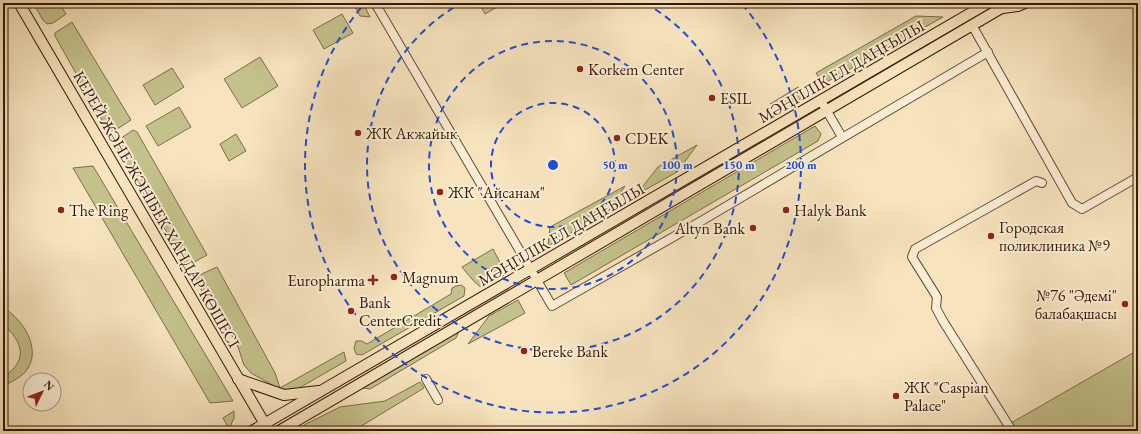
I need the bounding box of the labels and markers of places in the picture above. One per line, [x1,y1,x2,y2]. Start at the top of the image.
place label: Korkem Center [588,59,685,80]
marker: Korkem Center [575,64,585,74]
place label: ESIL [720,88,752,109]
marker: ESIL [707,93,717,103]
place label: ЖК Акжайык [365,123,458,144]
marker: ЖК Акжайык [353,128,363,138]
place label: CDEK [625,128,669,149]
marker: CDEK [612,133,622,143]
centre of rings [546,158,560,172]
place label: ЖК "Айсанам" [447,182,545,203]
marker: ЖК "Айсанам" [435,187,445,197]
place label: The Ring [69,200,129,221]
place label: Halyk Bank [794,200,867,221]
marker: The Ring [56,205,66,215]
marker: Halyk Bank [781,205,791,215]
place label: Городская поликлиника №9 [999,217,1110,256]
place label: Altyn Bank [674,218,745,239]
marker: Altyn Bank [748,223,758,233]
marker: Городская поликлиника №9 [986,231,996,241]
place label: Magnum [402,267,459,288]
place label: Europharma [287,270,366,291]
marker: Magnum [389,272,399,282]
marker: Europharma [368,275,378,285]
place label: №76 "Әдемі" балабақшасы [1035,285,1117,324]
place label: Bank CenterCredit [359,292,441,331]
marker: №76 "Әдемі" балабақшасы [1120,299,1130,309]
marker: Bank CenterCredit [346,306,356,316]
place label: Bereke Bank [532,341,608,362]
marker: Bereke Bank [519,346,529,356]
place label: ЖК "Caspian Palace" [903,377,989,416]
marker: ЖК "Caspian Palace" [891,391,901,401]

